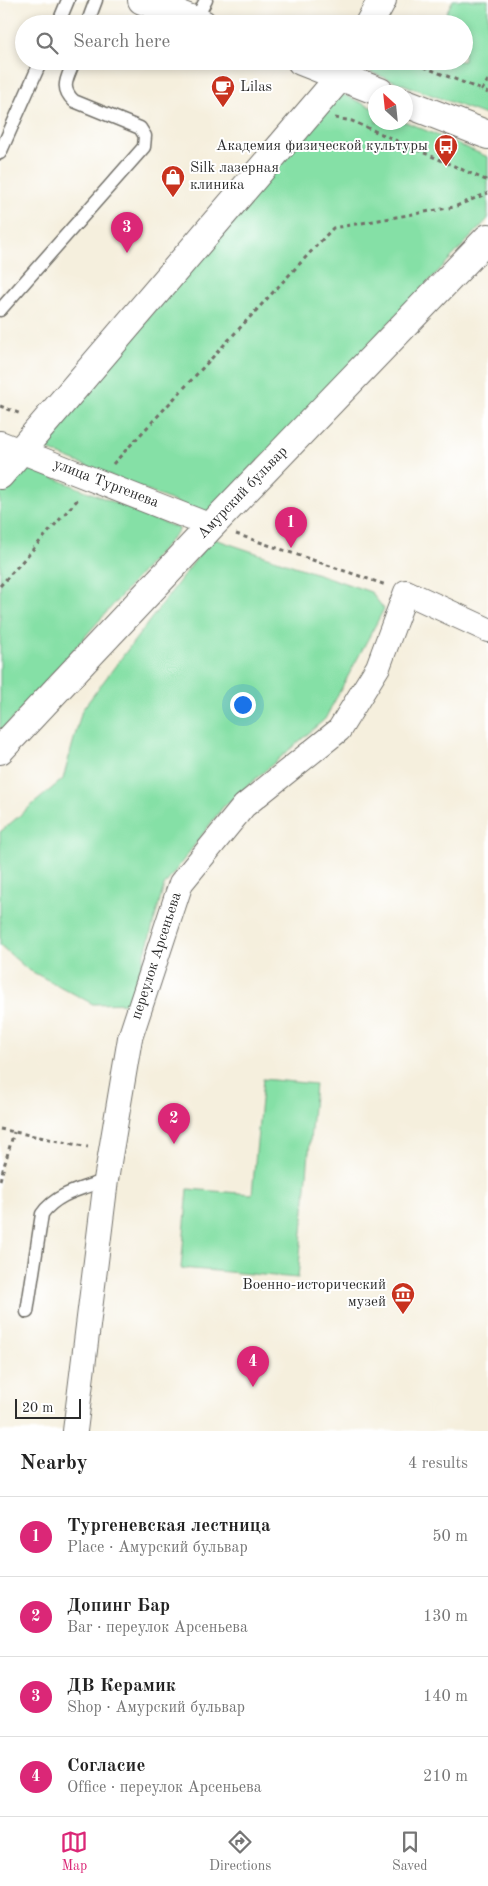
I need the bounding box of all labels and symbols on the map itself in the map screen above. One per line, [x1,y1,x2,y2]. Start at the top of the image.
cafe icon: Lilas [210,74,236,108]
place label: Lilas [240,80,272,95]
north arrow [368,85,413,130]
bus stop icon: Академия физической культуры [433,133,459,167]
place label: Академия физической культуры [216,139,428,154]
place label: Silk лазерная клиника [190,161,279,193]
shop icon: Silk лазерная клиника [160,164,186,198]
pin: 3 [111,212,143,253]
street label: Амурский бульвар [195,444,291,542]
street label: улица Тургенева [51,457,161,511]
pin: 1 [275,507,307,548]
your location [230,692,256,718]
street label: переулок Арсеньева [129,890,185,1022]
pin: 2 [158,1103,190,1144]
place label: Военно-исторический музей [242,1278,386,1310]
museum icon: Военно-исторический музей [390,1281,416,1315]
pin: 4 [237,1346,269,1387]
scale bar [15,1396,81,1419]

